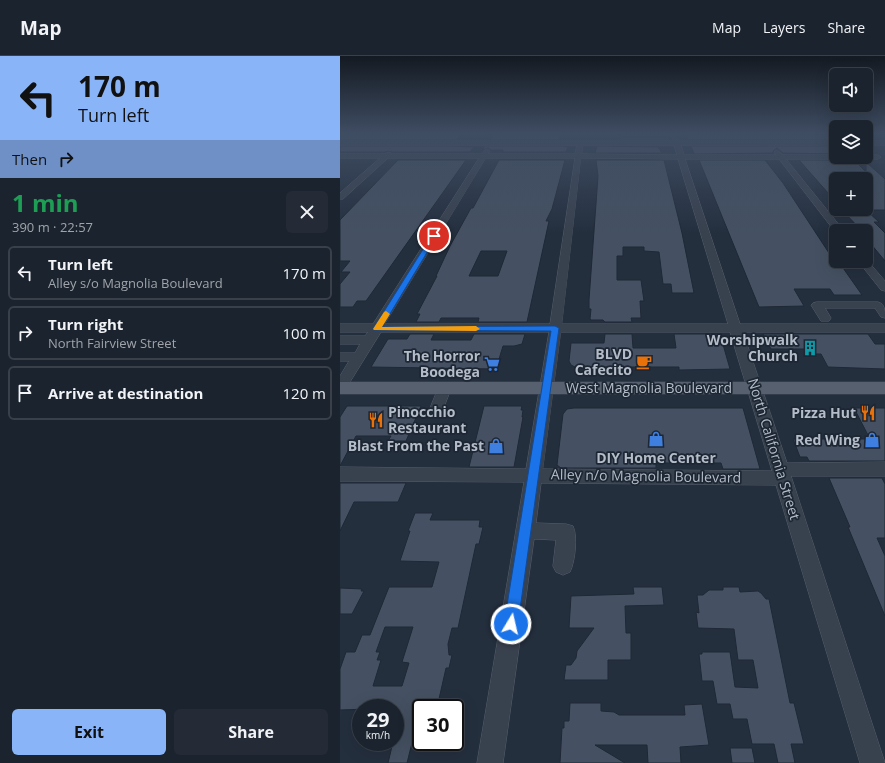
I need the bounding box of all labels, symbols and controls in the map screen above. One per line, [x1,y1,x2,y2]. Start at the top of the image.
text: Map [20,15,61,41]
text: Map [712,18,741,37]
text: Layers [763,18,805,37]
text: Share [827,18,865,37]
text: 170 m [78,67,161,105]
map controls [829,68,873,268]
button: sound [829,68,873,112]
icon: left [12,72,64,124]
text: Turn left [78,103,149,127]
button: layers [829,120,873,164]
icon: right [55,148,77,170]
text: Then [12,149,47,169]
button: + [829,172,873,216]
text: 1 min [12,186,79,219]
button: close [286,191,328,233]
text: 390 m · 22:57 [12,218,93,236]
pin [417,219,451,253]
button: − [829,224,873,268]
icon: arrive [423,225,445,247]
text: Turn left [48,254,113,274]
icon: left [14,262,36,284]
text: 170 m [282,263,326,283]
text: Alley s/o Magnolia Boulevard [48,274,223,292]
text: Turn right [48,314,123,334]
icon: right [14,322,36,344]
text: 100 m [282,323,326,343]
place label: Worshipwalk Church [707,330,798,365]
text: North Fairview Street [48,334,176,352]
building icon: Worshipwalk Church [801,339,819,357]
place label: BLVD Cafecito [575,344,632,379]
place label: The Horror Boodega [404,346,481,381]
cafe icon: BLVD Cafecito [635,353,653,371]
supermarket icon: The Horror Boodega [483,355,501,373]
street label: North California Street [744,376,805,522]
street label: West Magnolia Boulevard [566,378,732,397]
icon: arrive [14,382,36,404]
text: Arrive at destination [48,383,203,403]
text: 120 m [282,383,326,403]
place label: Pinocchio Restaurant [388,402,466,437]
place label: Pizza Hut [791,403,856,422]
restaurant icon: Pizza Hut [859,404,877,422]
restaurant icon: Pinocchio Restaurant [367,411,385,429]
shop icon: DIY Home Center [647,430,665,448]
place label: Red Wing [795,430,860,449]
shop icon: Red Wing [863,431,881,449]
place label: Blast From the Past [348,436,484,455]
shop icon: Blast From the Past [487,437,505,455]
place label: DIY Home Center [596,448,716,467]
street label: Alley n/o Magnolia Boulevard [551,464,741,487]
position arrow [490,603,532,645]
speed limit sign: 30 [412,699,464,751]
text: 29 [367,706,389,733]
button: Exit [12,709,166,755]
button: Share [174,709,328,755]
text: km/h [366,728,390,742]

